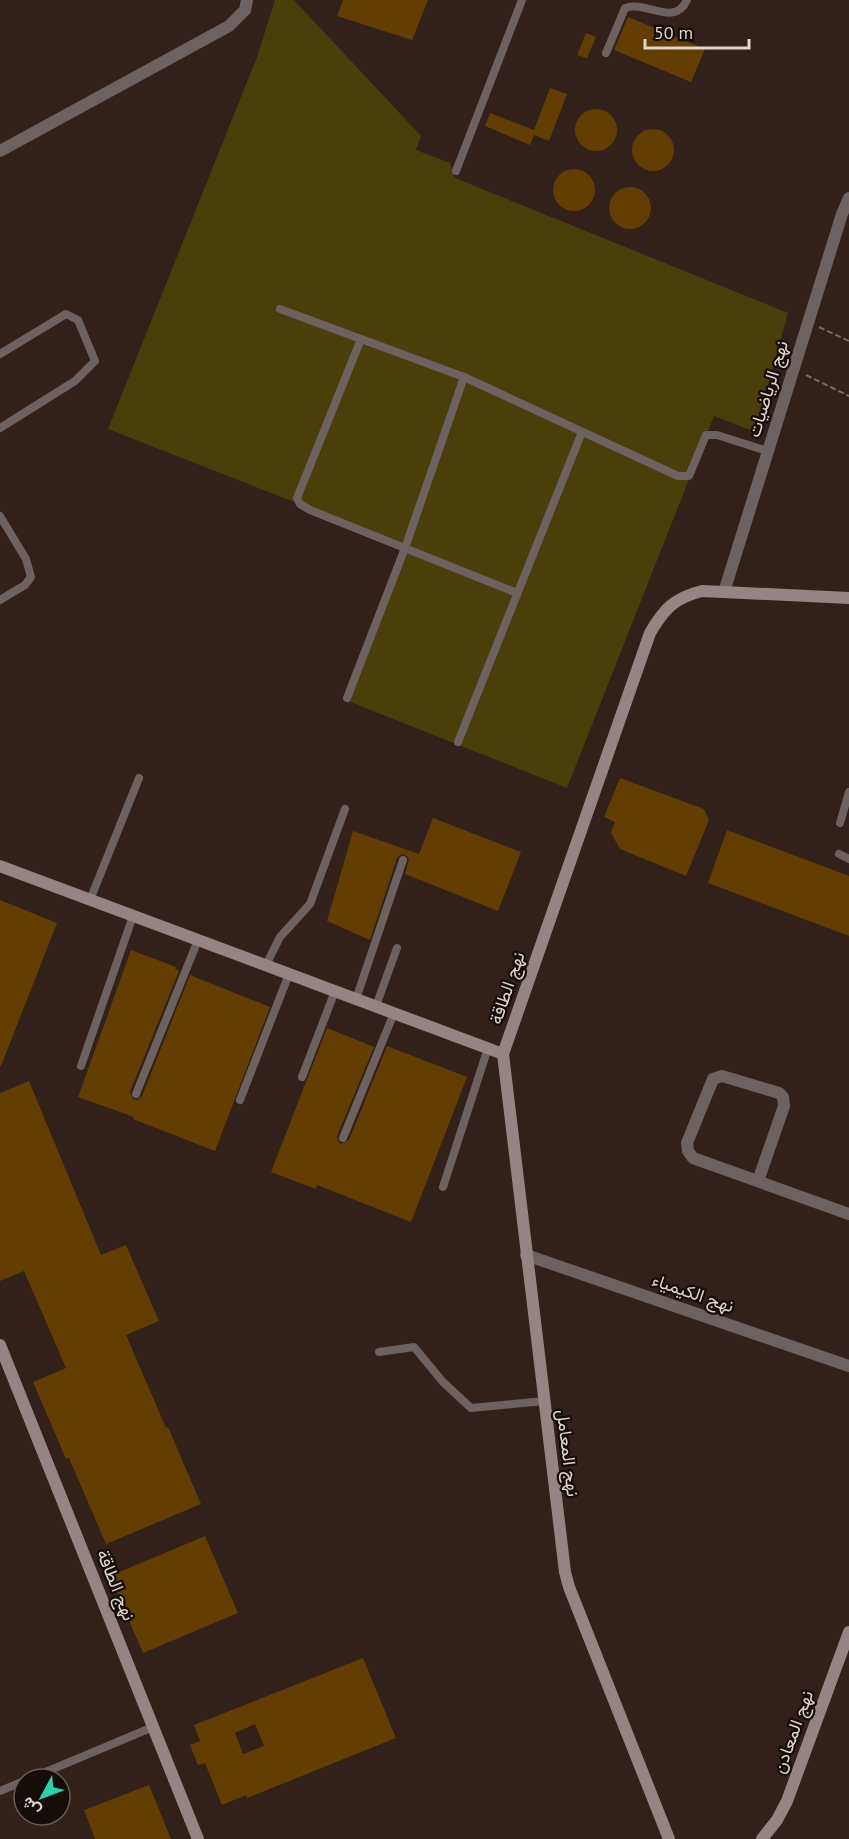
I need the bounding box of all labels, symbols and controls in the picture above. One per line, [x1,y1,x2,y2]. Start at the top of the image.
scale bar [645,12,748,50]
text: 50 m [654,21,693,44]
street label: نهج الرياضيات [742,338,794,440]
street label: نهج الطاقة [483,949,531,1027]
street label: نهج الكيمياء [649,1268,737,1318]
street label: نهج المعامل [551,1408,585,1498]
street label: نهج الطاقة [91,1546,141,1624]
street label: نهج المعادن [767,1687,819,1777]
north arrow [12,1767,72,1827]
text: ش [17,1793,45,1821]

